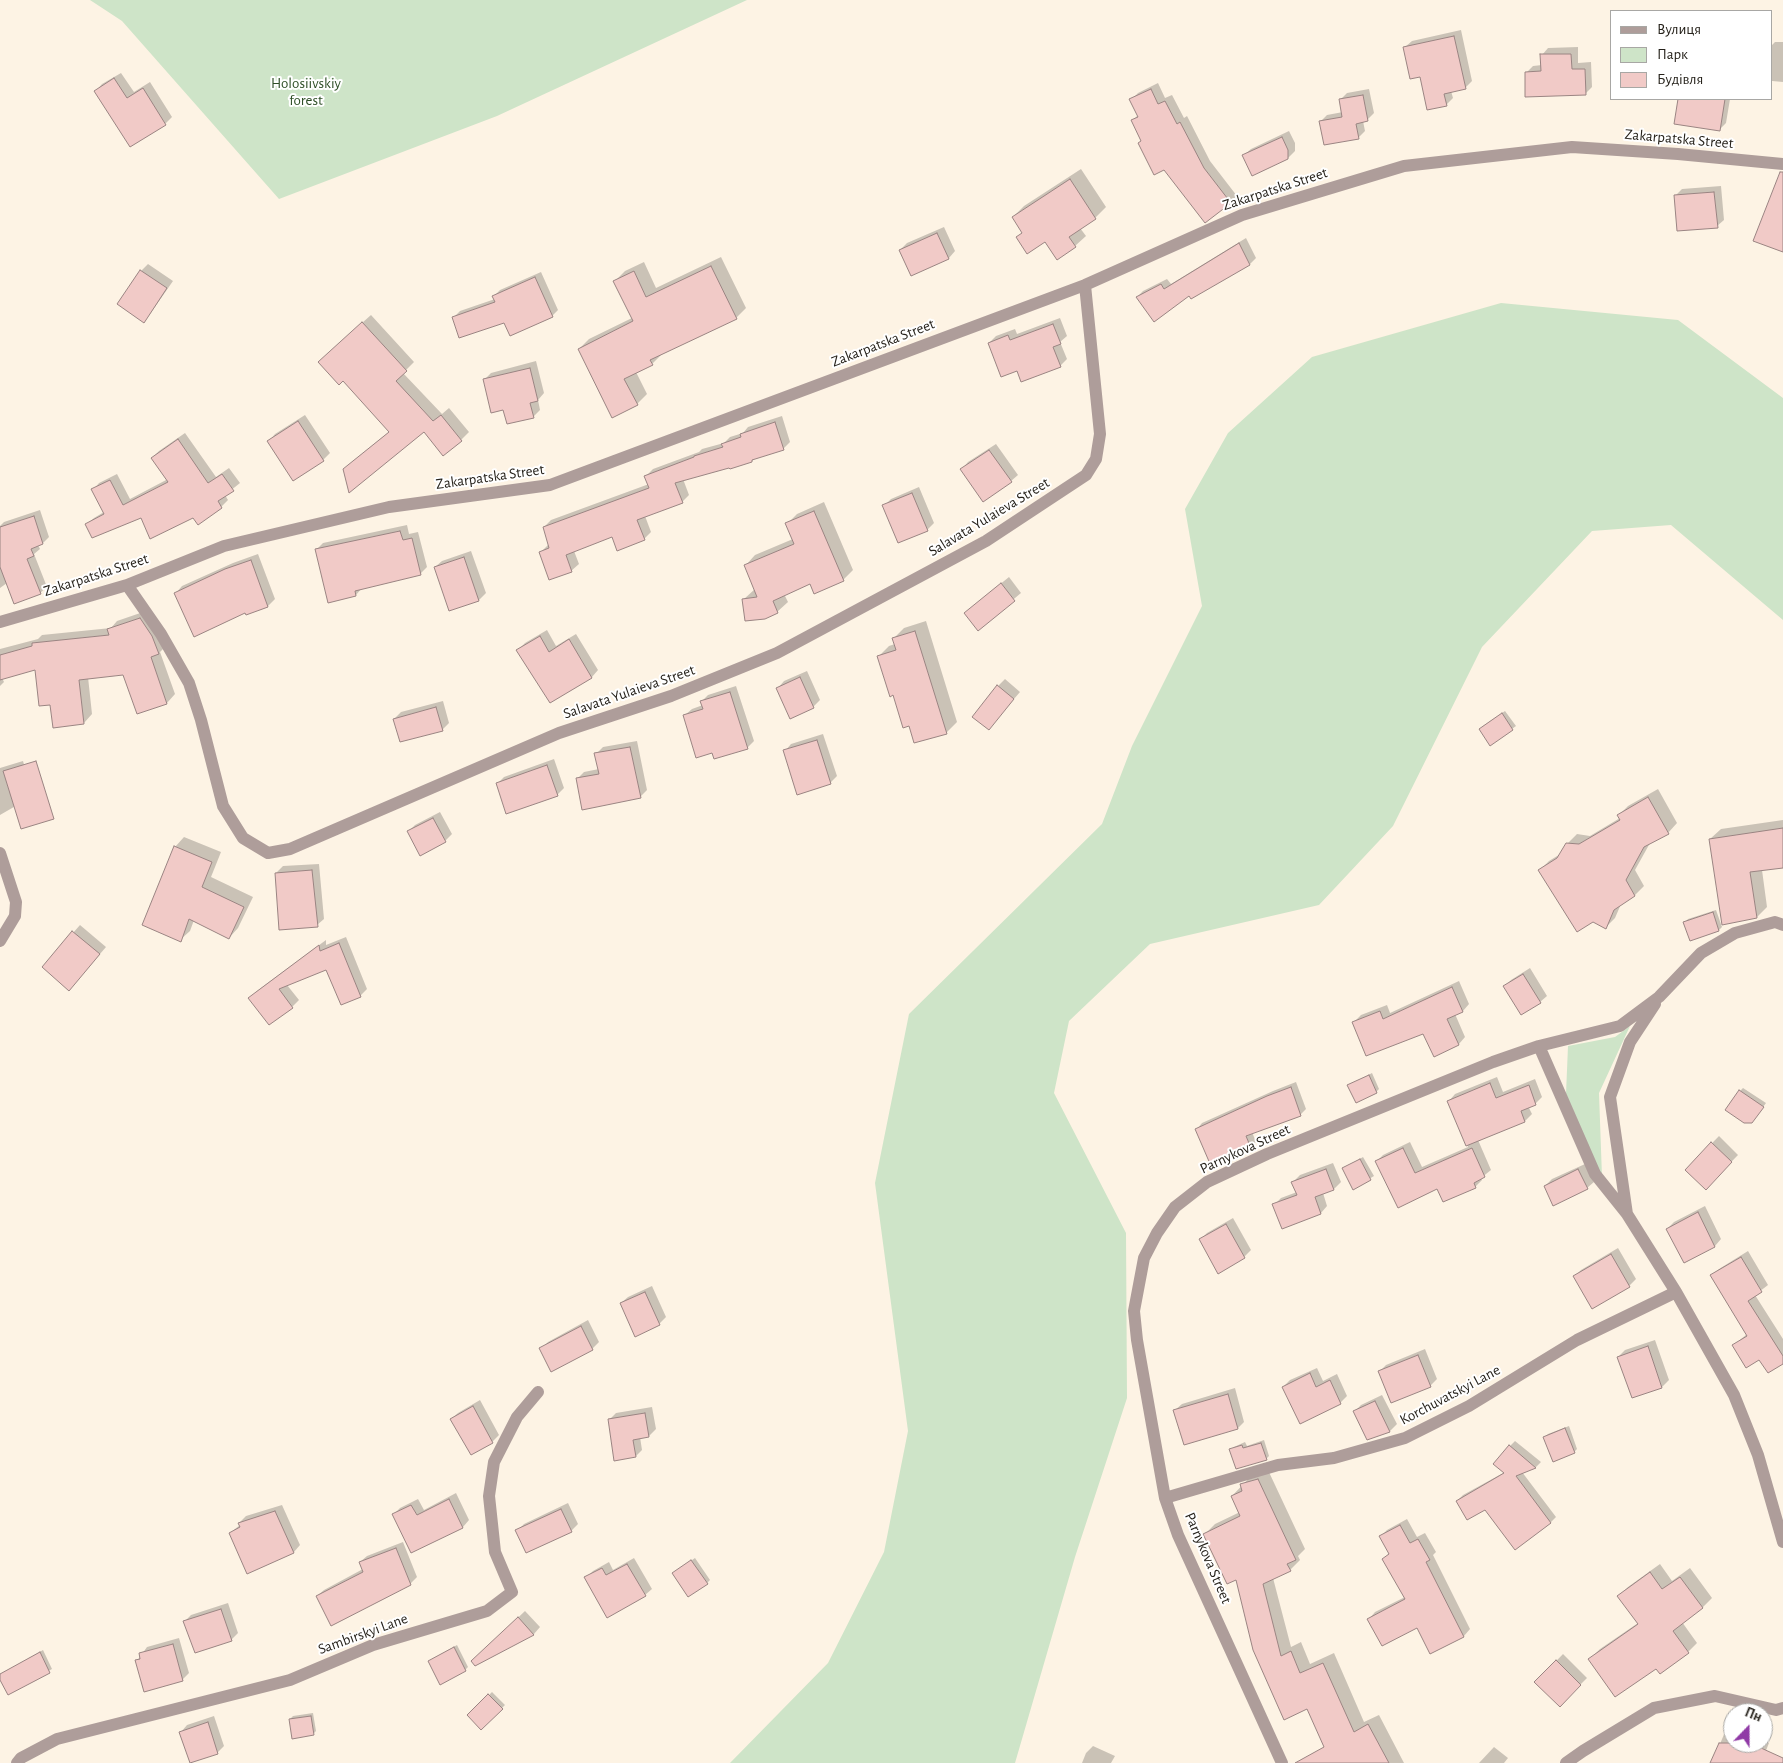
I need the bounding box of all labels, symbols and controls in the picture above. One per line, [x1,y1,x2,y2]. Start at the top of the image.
legend [1610,10,1773,100]
text: Вулиця [1657,22,1701,37]
text: Парк [1657,47,1688,62]
text: Будівля [1657,72,1703,87]
park label: Holosiivskiy forest [271,74,341,109]
street label: Zakarpatska Street [1624,125,1734,153]
street label: Zakarpatska Street [1220,164,1330,214]
street label: Zakarpatska Street [829,315,937,371]
street label: Zakarpatska Street [435,460,545,494]
street label: Salavata Yulaieva Street [925,474,1053,560]
street label: Zakarpatska Street [41,550,151,600]
street label: Salavata Yulaieva Street [561,661,697,723]
street label: Parnykova Street [1197,1120,1293,1178]
street label: Korchuvatskyi Lane [1397,1361,1503,1429]
street label: Parnykova Street [1181,1510,1235,1606]
street label: Sambirskyi Lane [316,1609,410,1659]
north arrow [1723,1703,1773,1753]
text: Пн [1743,1705,1764,1725]

